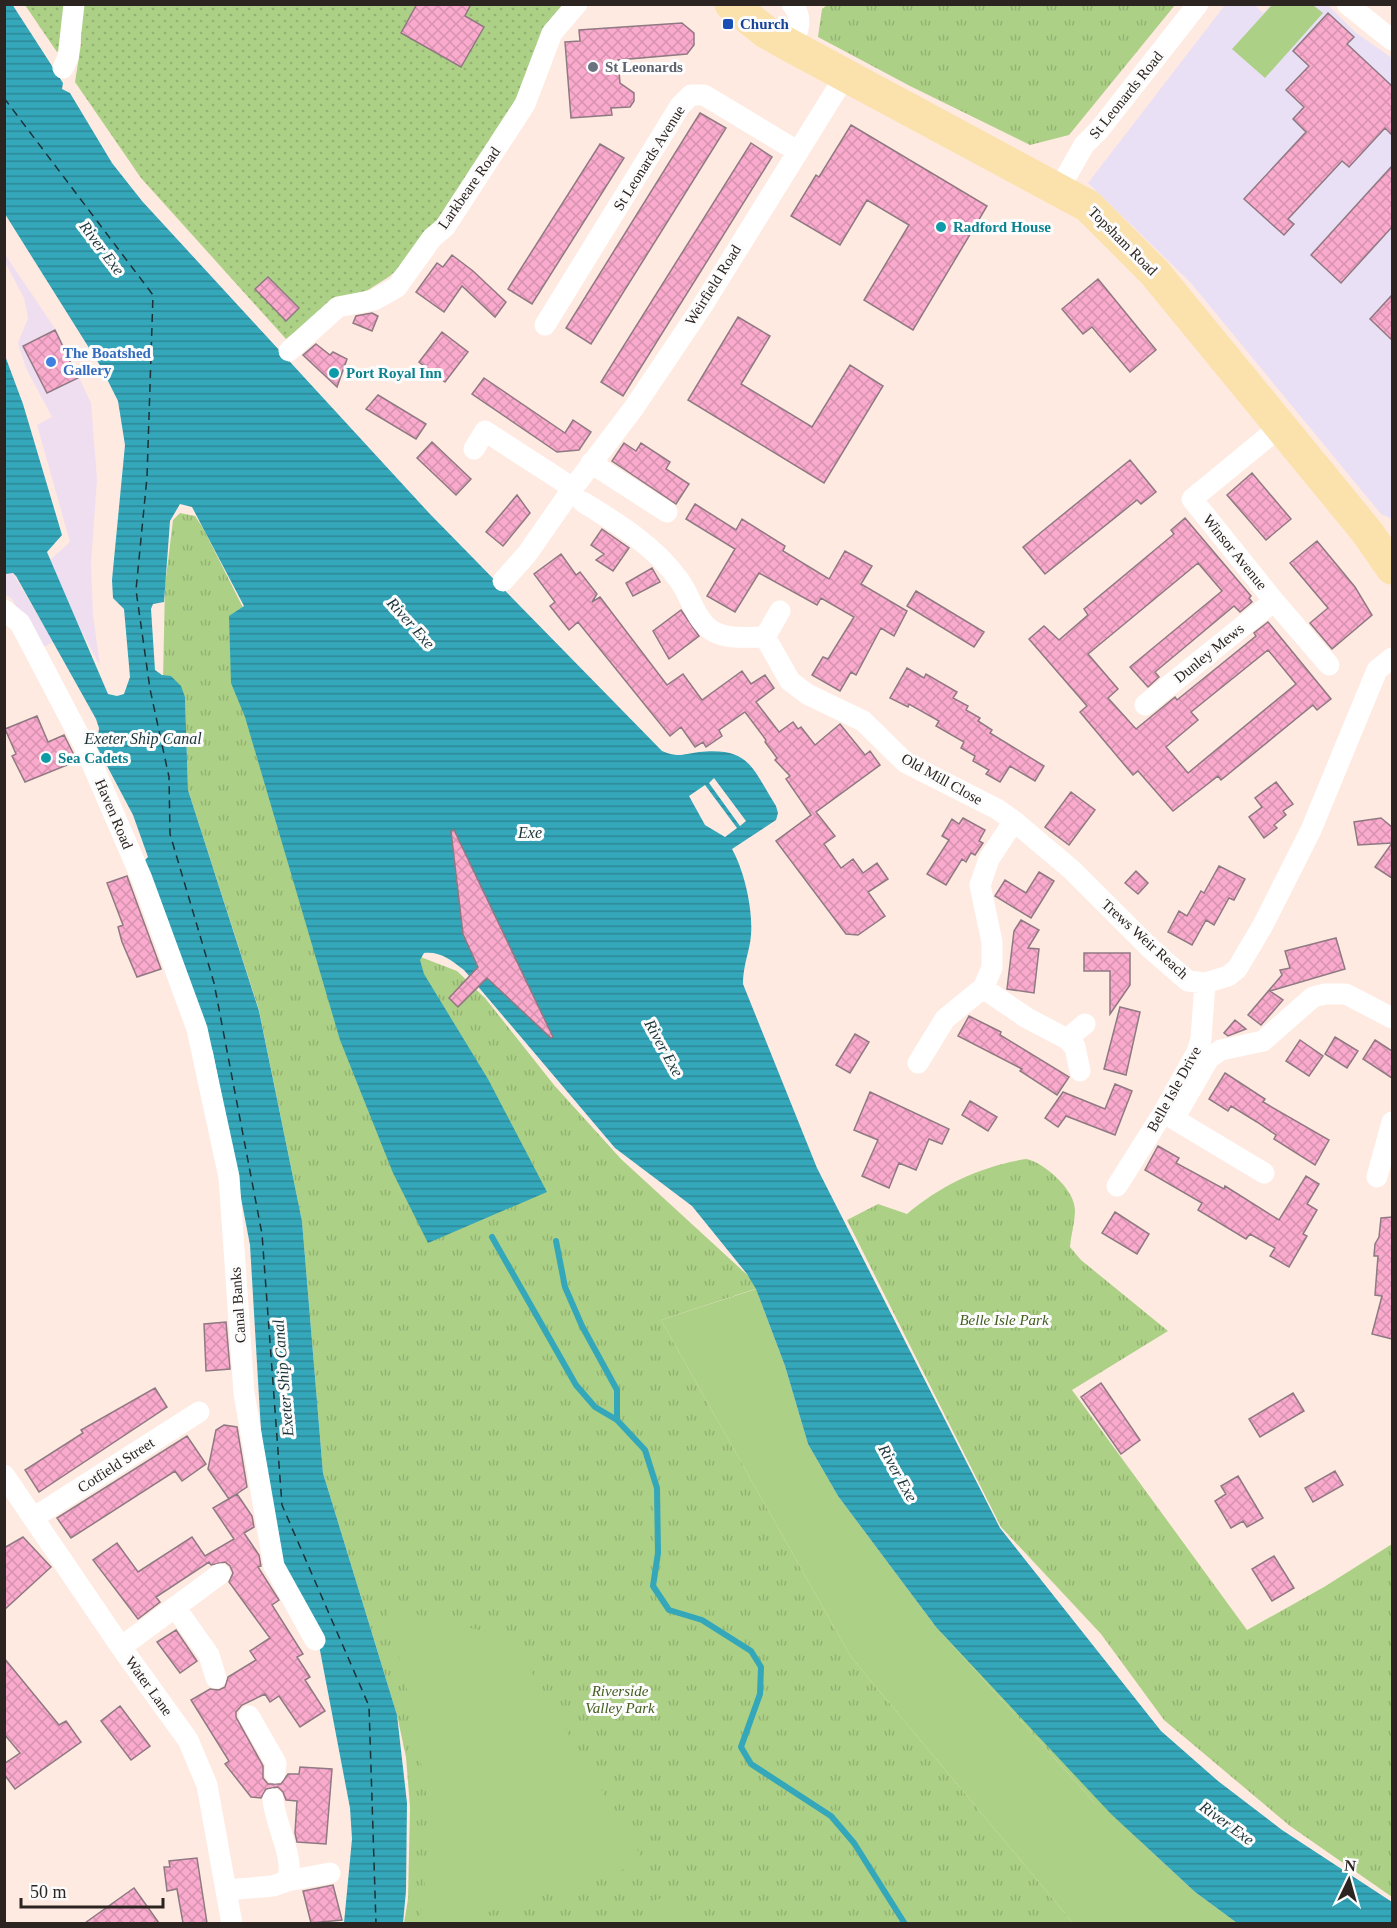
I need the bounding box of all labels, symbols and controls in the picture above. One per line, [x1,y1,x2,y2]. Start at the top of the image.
place label: Church [740,16,790,32]
marker: Church [721,17,735,31]
street label: St Leonards Road [1086,48,1166,142]
place label: St Leonards [605,59,683,75]
marker: St Leonards [586,60,600,74]
street label: St Leonards Avenue [610,102,688,213]
street label: Larkbeare Road [435,144,503,232]
street label: Topsham Road [1085,203,1161,279]
water label: River Exe [76,217,128,278]
place label: Radford House [953,219,1051,235]
marker: Radford House [934,220,948,234]
street label: Weirfield Road [682,241,744,328]
place label: The Boatshed Gallery [63,345,152,378]
marker: The Boatshed Gallery [44,355,58,369]
place label: Port Royal Inn [346,365,442,381]
marker: Port Royal Inn [327,366,341,380]
street label: Winsor Avenue [1200,511,1270,593]
water label: River Exe [383,593,438,652]
street label: Dunley Mews [1171,620,1247,686]
water label: Exeter Ship Canal [83,730,202,748]
place label: Sea Cadets [58,750,129,766]
street label: Old Mill Close [899,750,986,808]
marker: Sea Cadets [39,751,53,765]
street label: Haven Road [92,777,136,852]
water label: Exe [517,824,542,841]
street label: Trews Weir Reach [1099,896,1192,982]
water label: River Exe [641,1016,687,1080]
street label: Belle Isle Drive [1144,1043,1204,1134]
street label: Canal Banks [227,1266,249,1344]
park label: Belle Isle Park [959,1312,1049,1328]
water label: Exeter Ship Canal [269,1318,298,1438]
street label: Cotfield Street [75,1434,158,1496]
water label: River Exe [875,1441,921,1505]
street label: Water Lane [122,1653,176,1719]
park label: Riverside Valley Park [585,1683,655,1716]
water label: River Exe [1196,1797,1257,1848]
north arrow [1319,1850,1379,1910]
text: N [1344,1857,1357,1875]
scale bar [21,1871,164,1909]
text: 50 m [30,1882,67,1902]

